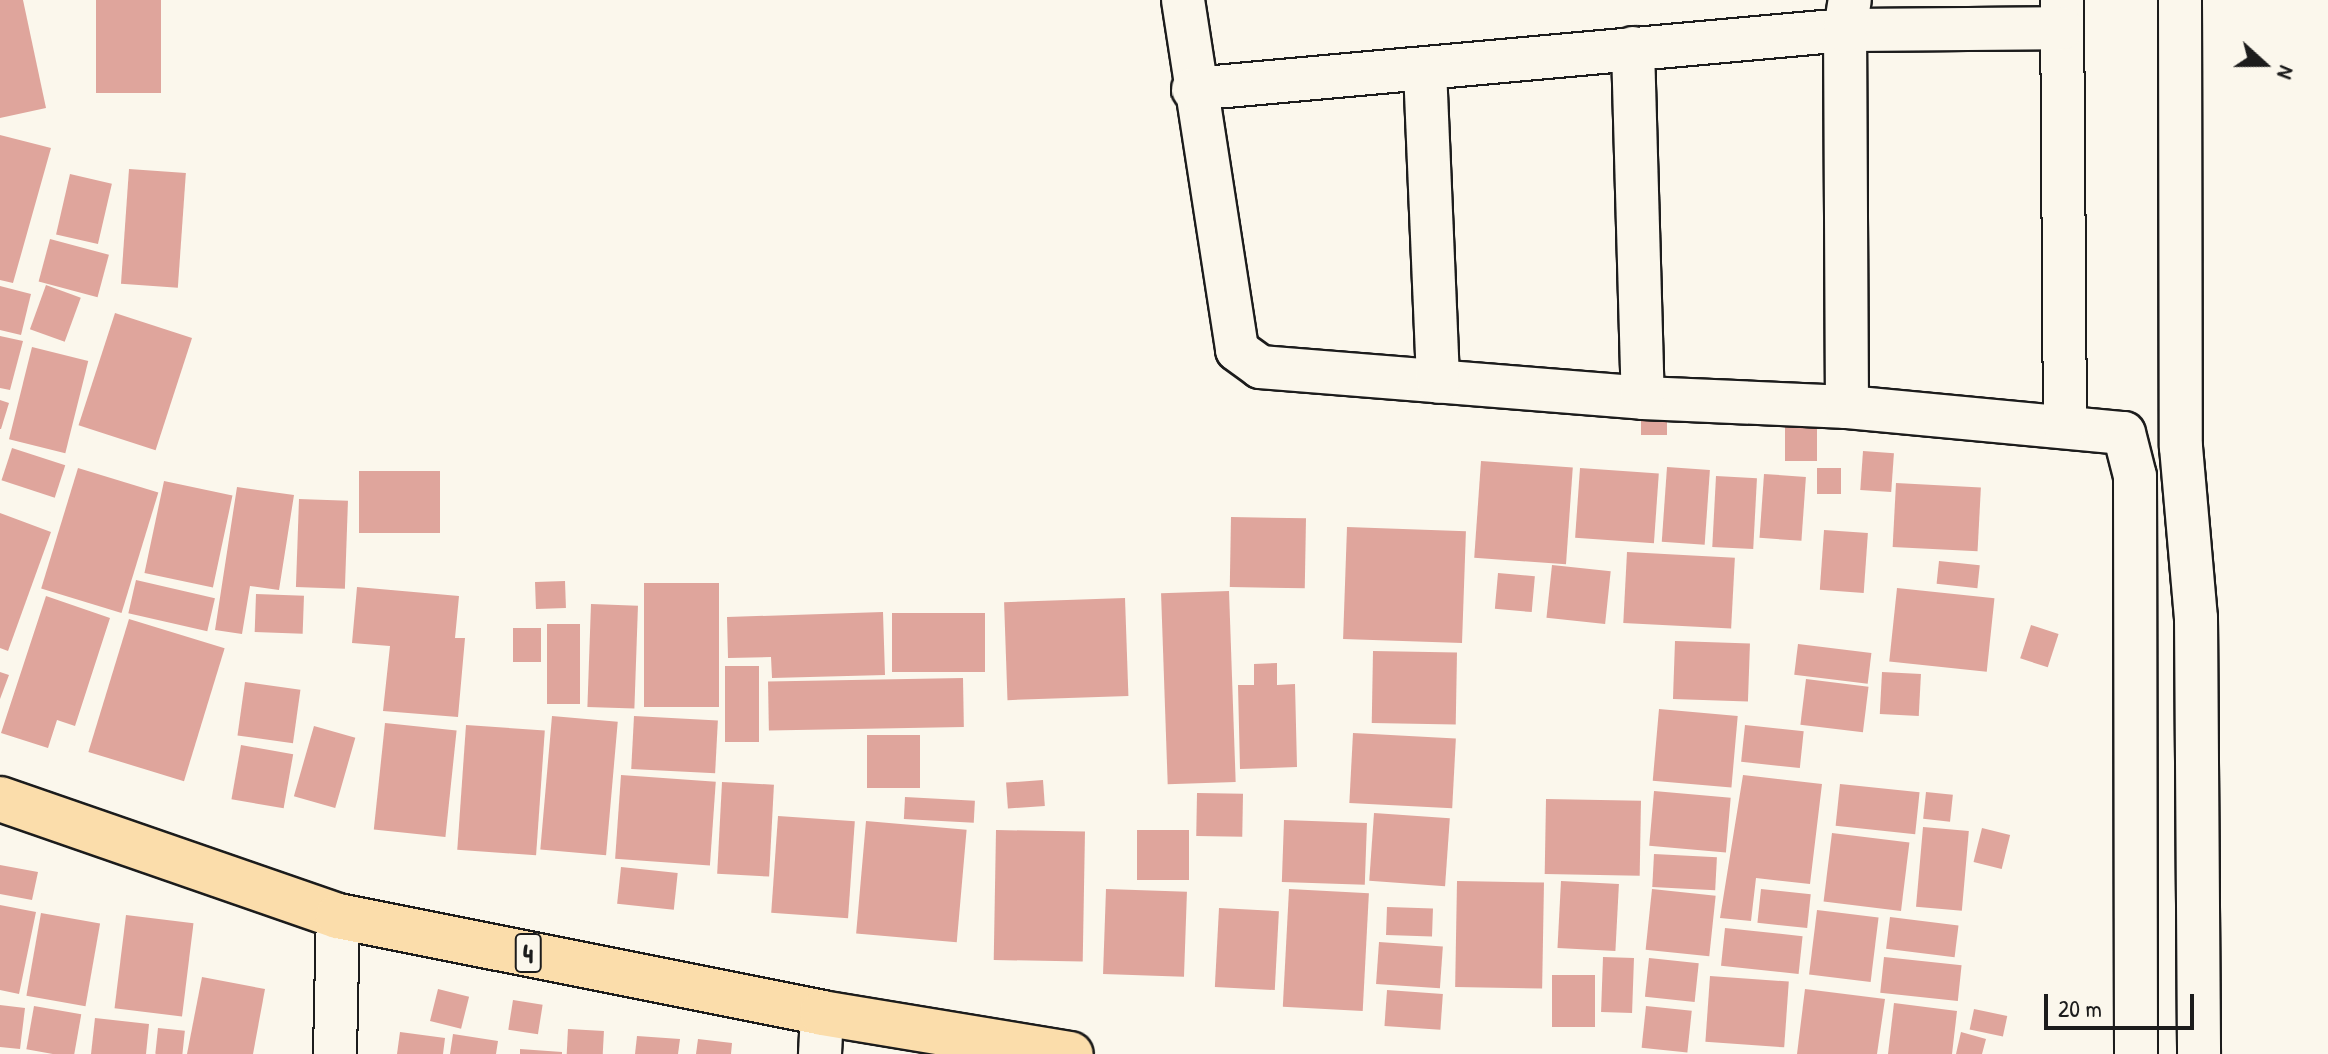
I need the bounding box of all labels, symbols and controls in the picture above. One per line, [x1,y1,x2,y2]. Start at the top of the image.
north arrow [2224,24,2304,104]
text: N [2270,62,2303,83]
road number: 4 [514,929,542,977]
scale bar [2048,978,2198,1028]
text: 20 m [2058,992,2102,1024]

